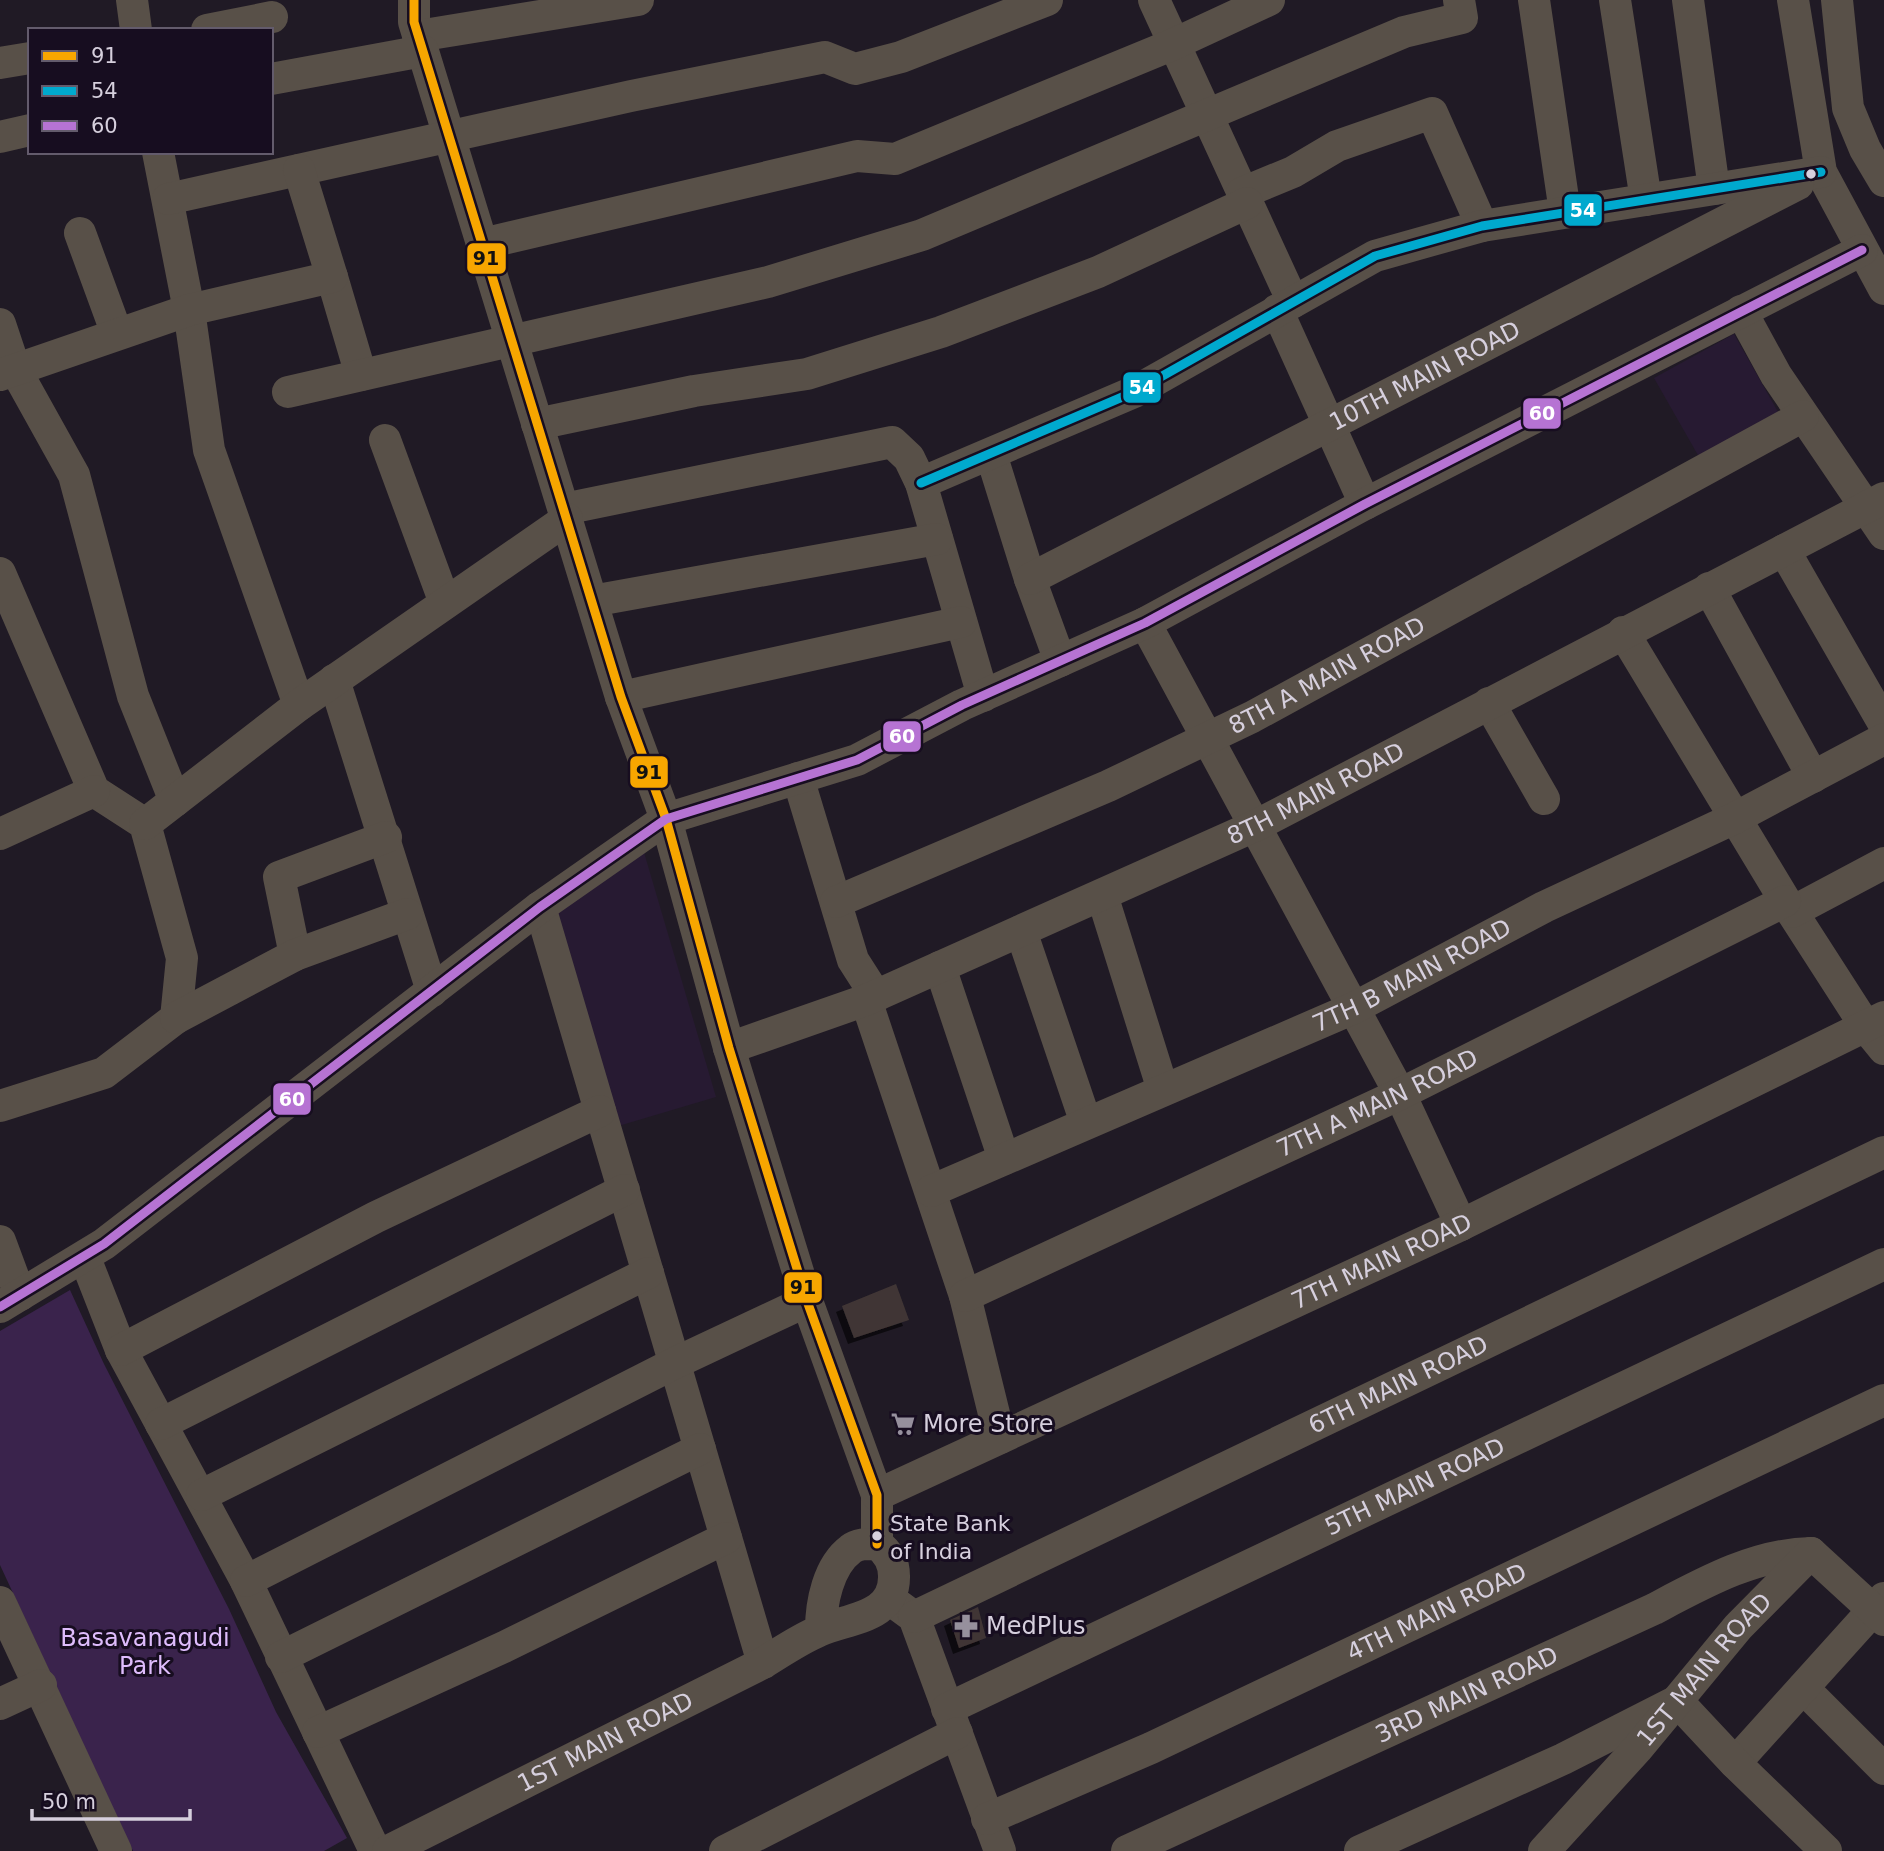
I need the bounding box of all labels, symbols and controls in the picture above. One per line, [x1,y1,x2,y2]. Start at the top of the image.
legend [28,28,273,154]
text: 91 [91,44,118,68]
text: 54 [91,79,118,103]
text: 60 [91,114,118,138]
unlabelled marker [1804,167,1818,181]
line badge: 54 [1563,193,1603,227]
text: 54 [1570,199,1596,221]
line badge: 91 [466,242,507,275]
text: 91 [473,247,499,269]
street label: 10TH MAIN ROAD [1325,315,1525,437]
line badge: 54 [1122,371,1162,404]
text: 54 [1129,376,1155,398]
line badge: 60 [1522,397,1562,430]
text: 60 [1529,402,1555,424]
street label: 8TH A MAIN ROAD [1224,611,1430,740]
line badge: 60 [882,720,922,753]
text: 60 [889,725,915,747]
street label: 8TH MAIN ROAD [1223,737,1409,851]
line badge: 91 [629,755,669,789]
text: 91 [636,761,662,783]
street label: 7TH B MAIN ROAD [1308,913,1516,1038]
street label: 7TH A MAIN ROAD [1272,1043,1482,1163]
line badge: 60 [272,1082,312,1116]
text: 60 [279,1088,305,1110]
street label: 7TH MAIN ROAD [1287,1208,1476,1315]
line badge: 91 [783,1271,823,1304]
text: 91 [790,1276,816,1298]
street label: 6TH MAIN ROAD [1304,1330,1492,1440]
supermarket icon: More Store [889,1410,917,1438]
place label: More Store [923,1410,1054,1438]
street label: 5TH MAIN ROAD [1321,1432,1509,1541]
place label: State Bank of India [890,1511,1011,1564]
marker: State Bank of India [870,1529,884,1543]
street label: 4TH MAIN ROAD [1342,1558,1531,1667]
street label: 1ST MAIN ROAD [1631,1587,1777,1752]
pharmacy icon: MedPlus [952,1612,980,1640]
place label: MedPlus [986,1612,1086,1640]
park label: Basavanagudi Park [60,1624,230,1680]
street label: 3RD MAIN ROAD [1371,1641,1563,1749]
street label: 1ST MAIN ROAD [513,1686,698,1798]
scale bar [32,1778,189,1822]
text: 50 m [42,1790,96,1814]

